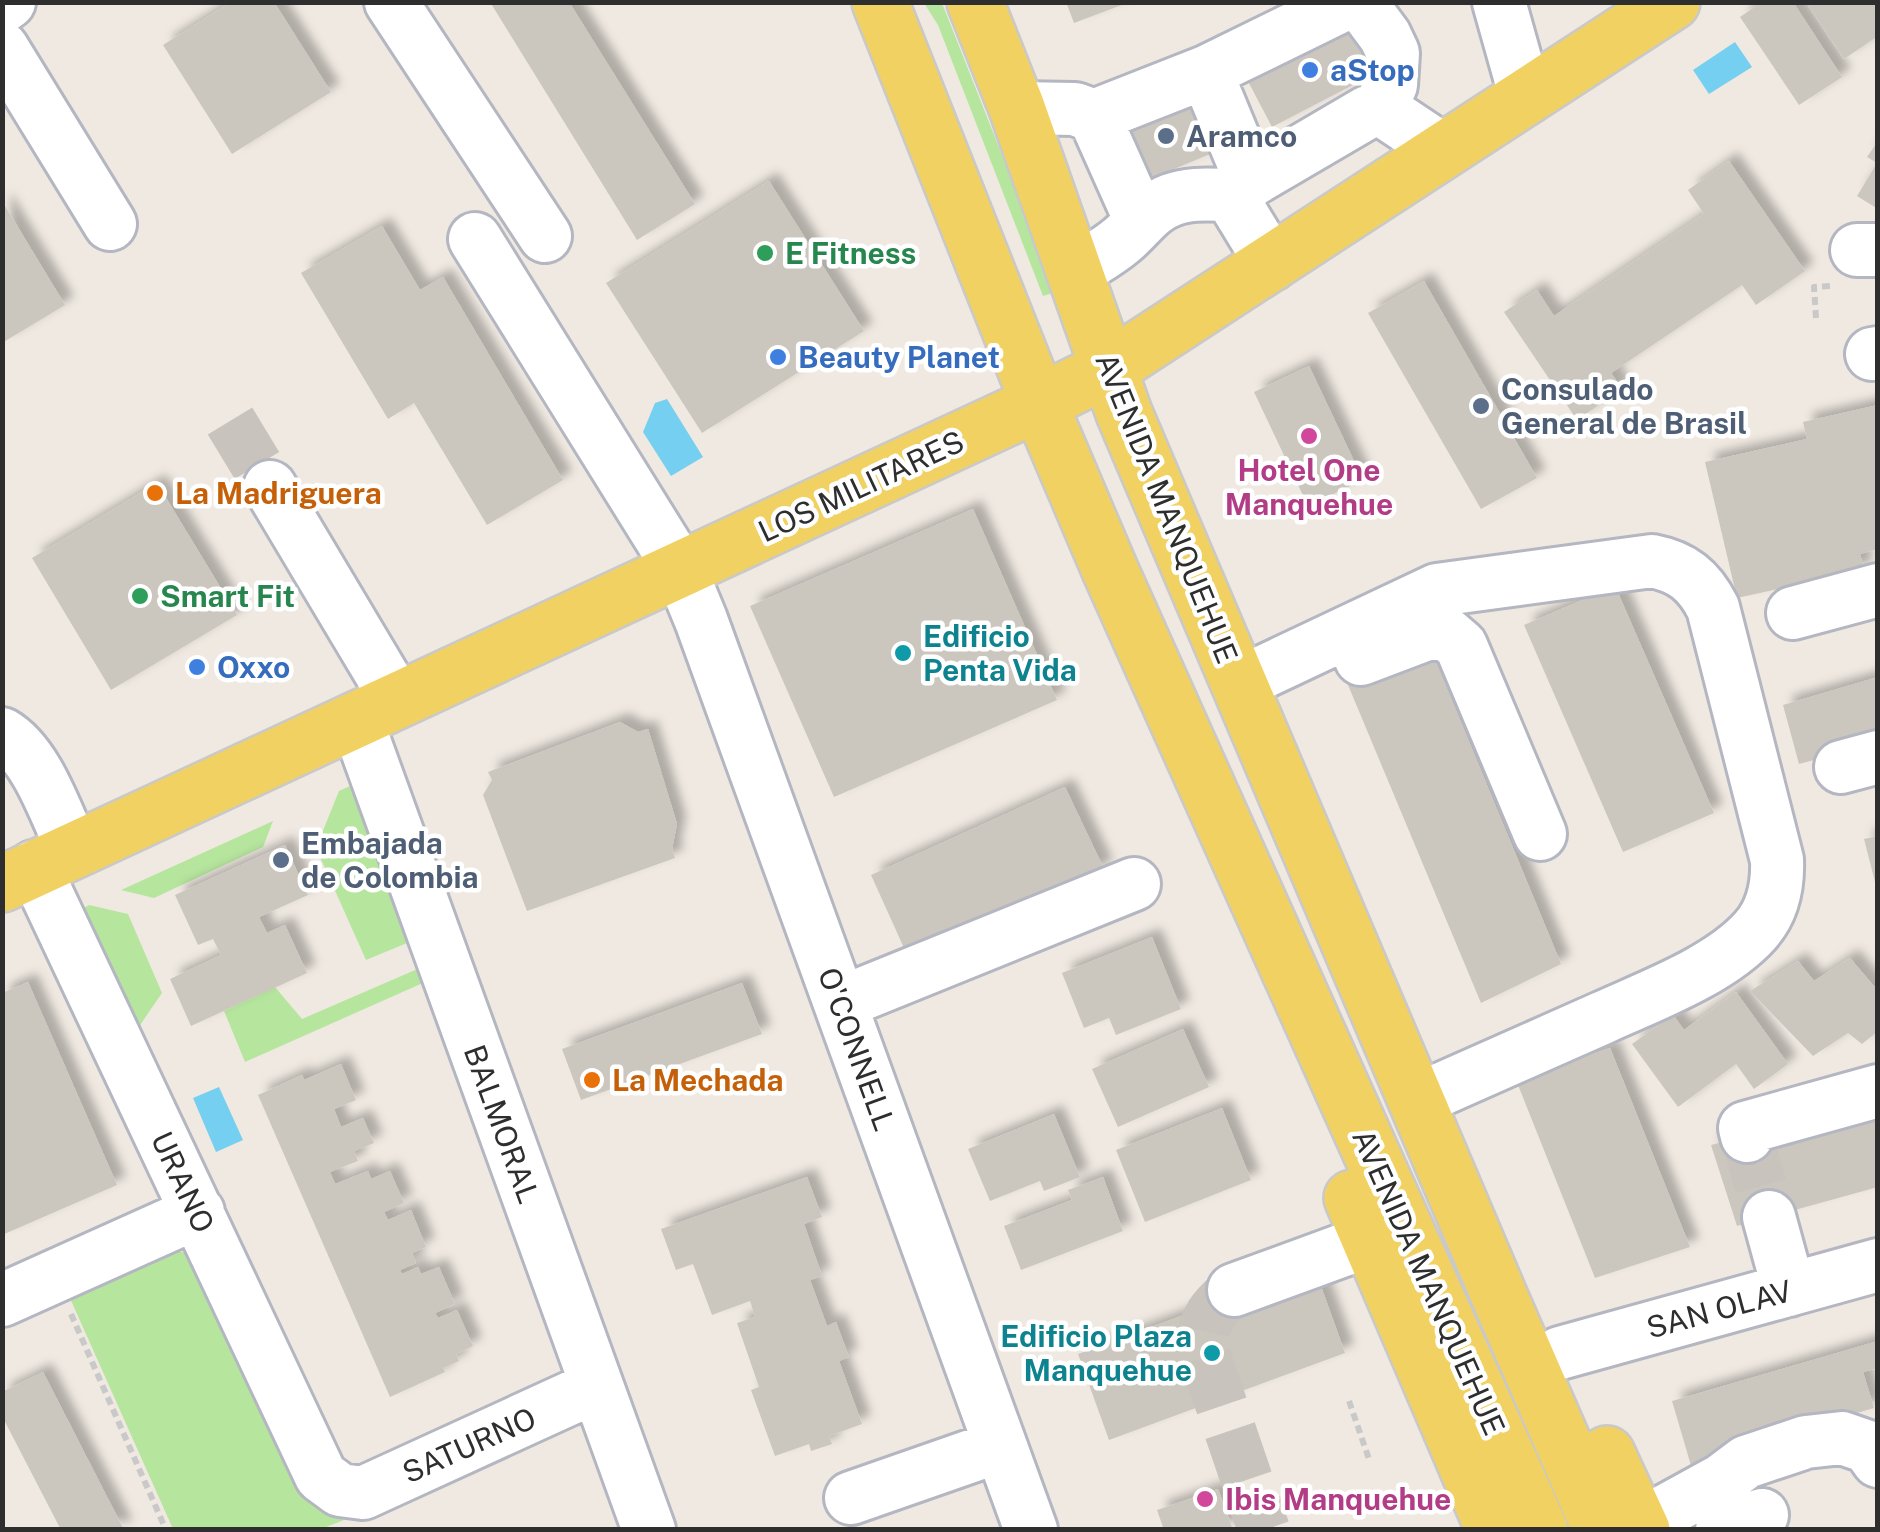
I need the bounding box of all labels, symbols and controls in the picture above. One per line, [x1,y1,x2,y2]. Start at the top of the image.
place label: aStop [1330,52,1415,88]
marker: aStop [1299,59,1321,81]
place label: Aramco [1186,118,1297,154]
marker: Aramco [1155,125,1177,147]
place label: E Fitness [785,235,916,271]
marker: E Fitness [754,242,776,264]
place label: Beauty Planet [798,339,1000,375]
marker: Beauty Planet [767,346,789,368]
street label: AVENIDA MANQUEHUE [1088,348,1246,668]
place label: Consulado General de Brasil [1501,371,1747,441]
marker: Consulado General de Brasil [1470,395,1492,417]
street label: LOS MILITARES [753,423,969,549]
marker: Hotel One Manquehue [1298,425,1320,447]
place label: Hotel One Manquehue [1225,452,1393,522]
place label: La Madriguera [175,475,382,511]
marker: La Madriguera [144,482,166,504]
place label: Smart Fit [160,578,295,614]
marker: Smart Fit [129,585,151,607]
place label: Edificio Penta Vida [923,618,1077,688]
marker: Edificio Penta Vida [892,642,914,664]
place label: Oxxo [217,649,290,685]
marker: Oxxo [186,656,208,678]
place label: Embajada de Colombia [301,825,478,895]
marker: Embajada de Colombia [270,849,292,871]
street label: O'CONNELL [811,963,903,1135]
street label: BALMORAL [457,1040,547,1208]
place label: La Mechada [612,1062,784,1098]
marker: La Mechada [581,1069,603,1091]
street label: AVENIDA MANQUEHUE [1345,1123,1513,1441]
street label: URANO [144,1126,222,1238]
street label: SAN OLAV [1643,1272,1795,1346]
place label: Edificio Plaza Manquehue [1000,1318,1192,1388]
marker: Edificio Plaza Manquehue [1201,1342,1223,1364]
street label: SATURNO [397,1400,541,1490]
place label: Ibis Manquehue [1225,1481,1451,1517]
marker: Ibis Manquehue [1194,1488,1216,1510]

